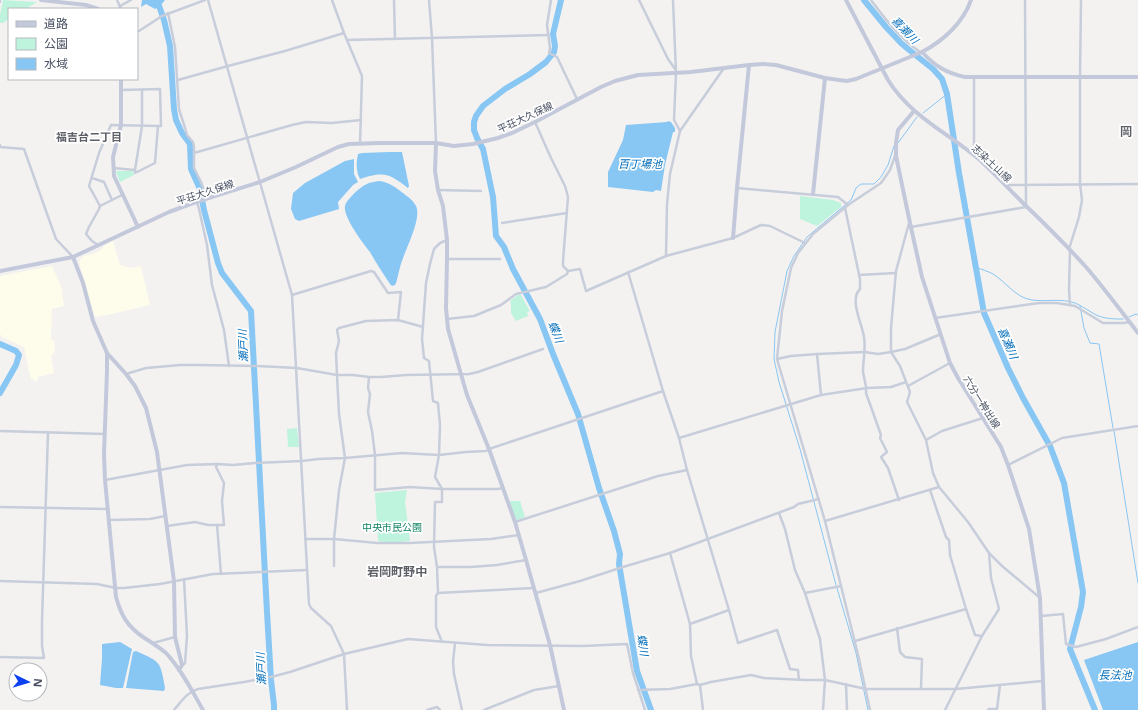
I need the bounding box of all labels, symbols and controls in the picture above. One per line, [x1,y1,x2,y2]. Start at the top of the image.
legend [8,8,138,80]
water label: 喜瀬川 [889,13,923,47]
text: 道路 [44,15,68,32]
text: 公園 [44,35,68,52]
text: 水域 [44,55,68,72]
street label: 平荘大久保線 [495,98,555,136]
district label: 岡 [1120,123,1132,140]
district label: 福吉台二丁目 [56,129,122,144]
street label: 志染土山線 [969,141,1015,185]
water label: 百丁場池 [618,156,663,171]
street label: 平荘大久保線 [174,176,236,208]
water label: 蝶川 [545,319,568,346]
water label: 喜瀬川 [995,325,1022,362]
water label: 瀬戸川 [234,328,251,363]
street label: 六分一神出線 [960,373,1004,431]
park label: 中央市民公園 [362,520,422,534]
district label: 岩岡町野中 [367,563,427,580]
water label: 蝶川 [635,633,653,658]
water label: 瀬戸川 [252,651,269,686]
north arrow [8,662,48,702]
water label: 長法池 [1099,667,1132,682]
text: N [31,678,46,688]

